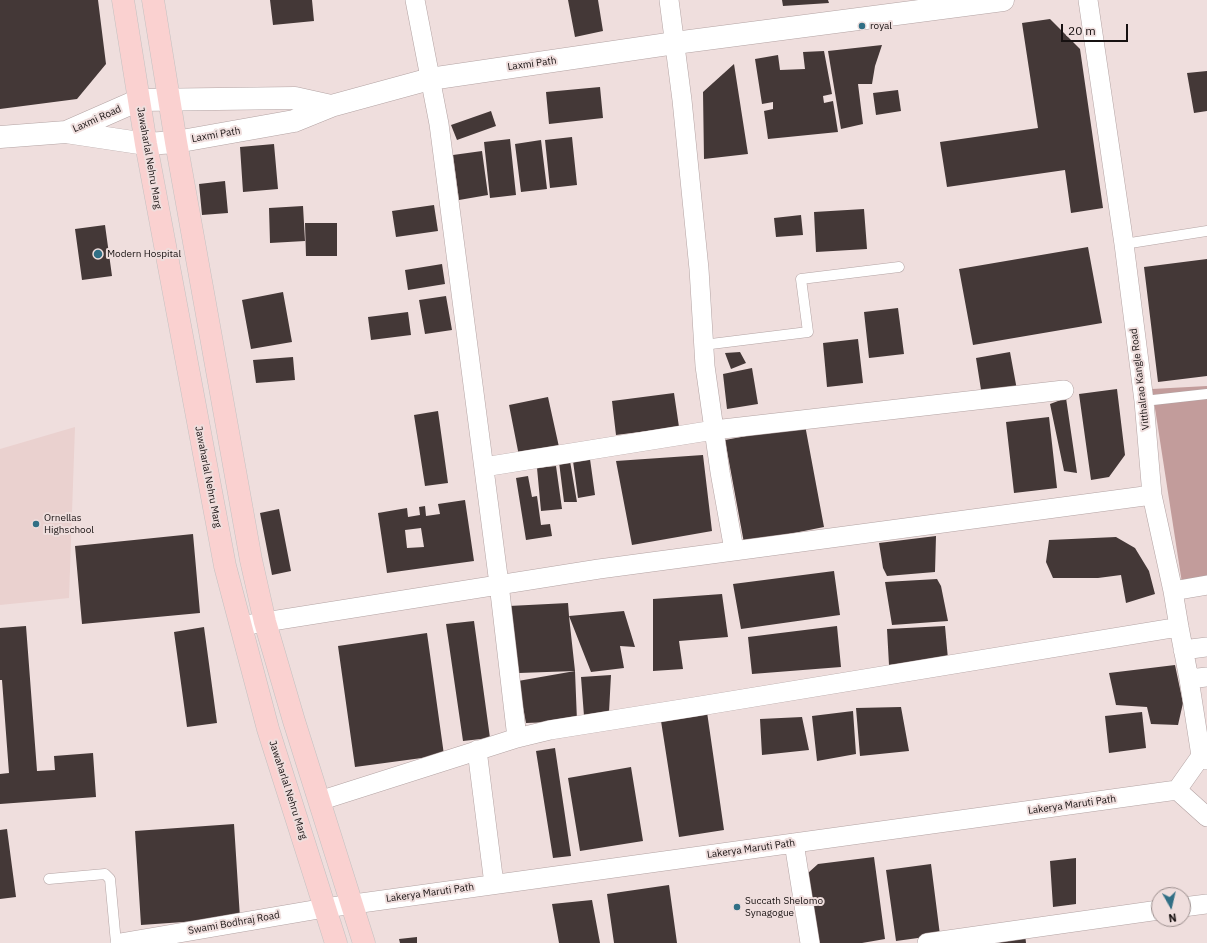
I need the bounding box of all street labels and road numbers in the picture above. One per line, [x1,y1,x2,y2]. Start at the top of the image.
street label: Laxmi Path [507,55,557,73]
street label: Laxmi Road [71,103,123,135]
street label: Jawaharlal Nehru Marg [134,106,164,210]
street label: Laxmi Path [191,125,241,145]
street label: Vitthalrao Kangle Road [1128,328,1152,430]
street label: Jawaharlal Nehru Marg [192,425,224,529]
street label: Jawaharlal Nehru Marg [266,739,310,841]
street label: Lakerya Maruti Path [1027,793,1117,817]
street label: Lakerya Maruti Path [706,837,796,861]
street label: Lakerya Maruti Path [385,881,475,905]
street label: Swami Bodhraj Road [187,909,281,937]

